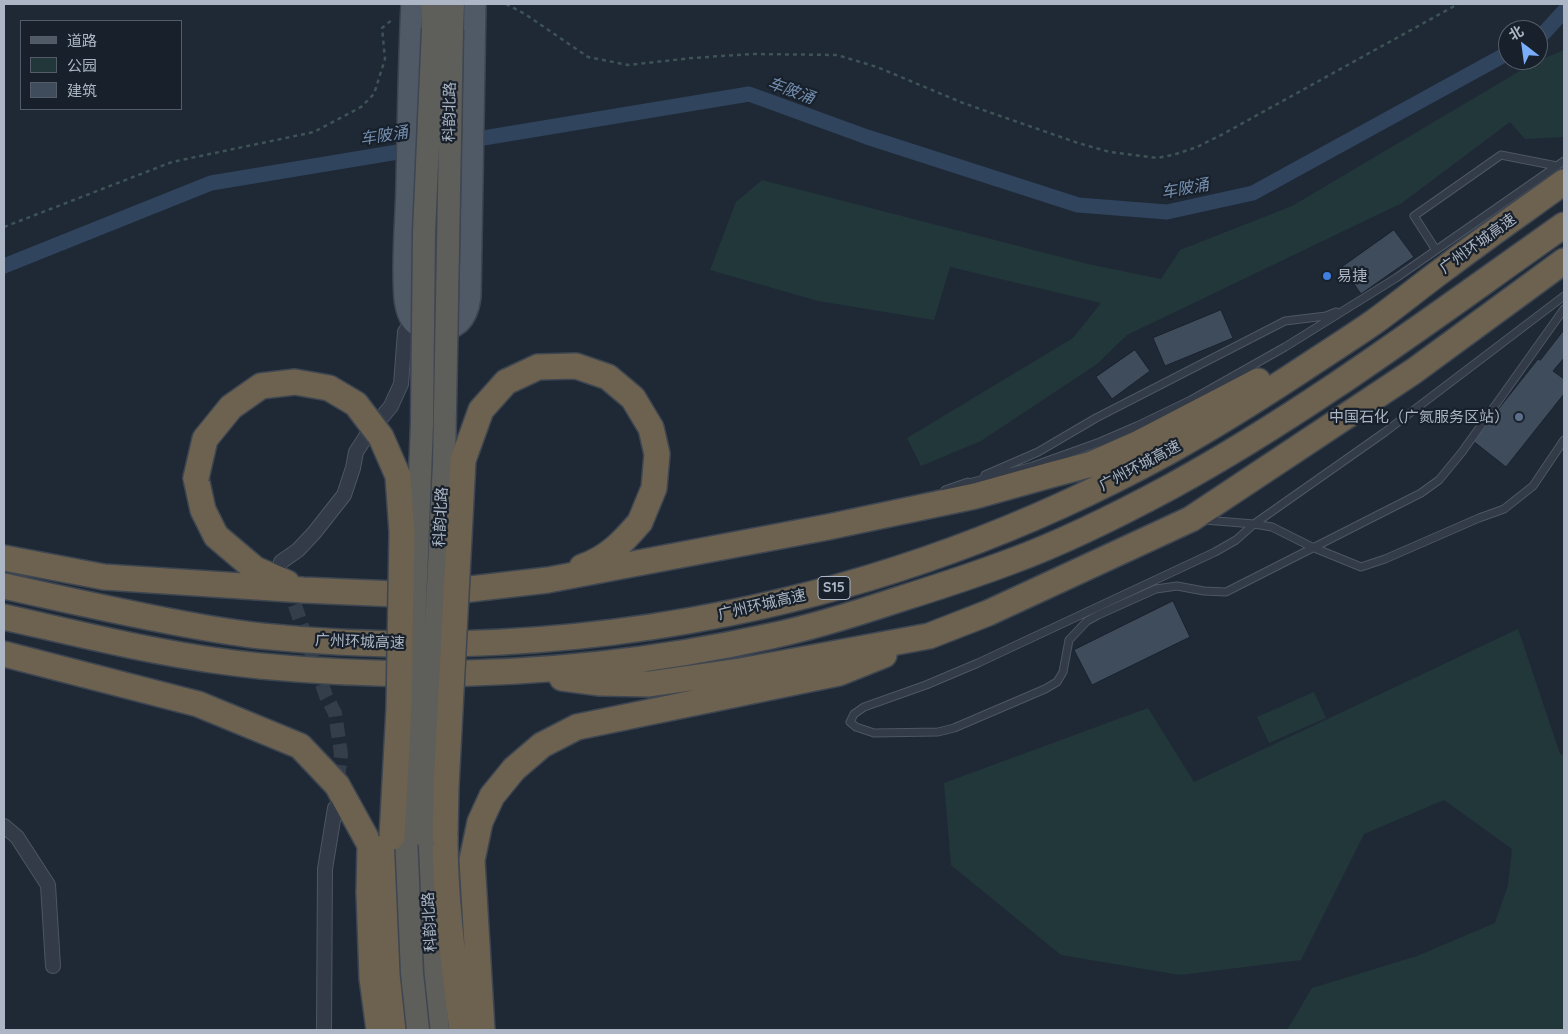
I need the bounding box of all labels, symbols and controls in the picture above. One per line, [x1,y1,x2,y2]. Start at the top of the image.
legend [20,20,182,110]
north arrow [1498,20,1548,70]
text: 北 [1505,22,1527,44]
text: 道路 [67,31,97,50]
text: 公园 [67,56,97,75]
water label: 车陂涌 [765,74,817,108]
text: 建筑 [67,81,97,100]
street label: 科韵北路 [440,82,460,142]
water label: 车陂涌 [359,123,409,149]
water label: 车陂涌 [1160,175,1210,203]
street label: 广州环城高速 [1436,210,1520,278]
place label: 易捷 [1337,267,1367,285]
marker: 易捷 [1321,270,1333,282]
place label: 中国石化（广氮服务区站） [1329,408,1509,426]
marker: 中国石化（广氮服务区站） [1513,411,1525,423]
street label: 广州环城高速 [1096,437,1184,495]
street label: 科韵北路 [430,487,452,547]
road number: S15 [818,576,850,600]
street label: 广州环城高速 [716,586,808,624]
street label: 广州环城高速 [315,631,405,653]
street label: 科韵北路 [419,892,441,952]

